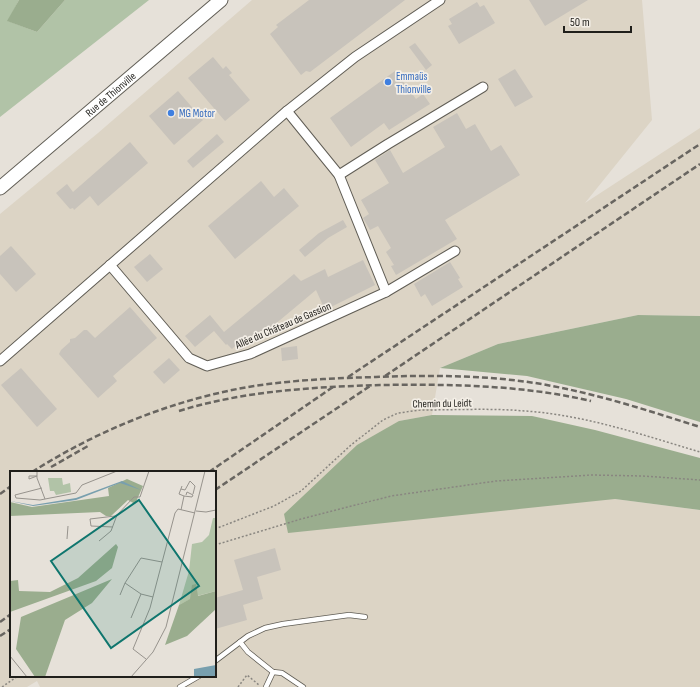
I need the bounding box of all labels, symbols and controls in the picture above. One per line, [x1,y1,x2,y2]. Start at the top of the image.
scale bar [564,8,631,34]
text: 50 m [570,15,590,30]
street label: Rue de Thionville [83,69,139,119]
place label: Emmaüs Thionville [396,70,431,96]
marker: Emmaüs Thionville [383,77,393,87]
place label: MG Motor [179,107,215,120]
marker: MG Motor [166,108,176,118]
street label: Allée du Château de Gassion [233,299,333,352]
street label: Chemin du Leidt [412,396,472,411]
inset map [10,471,216,677]

